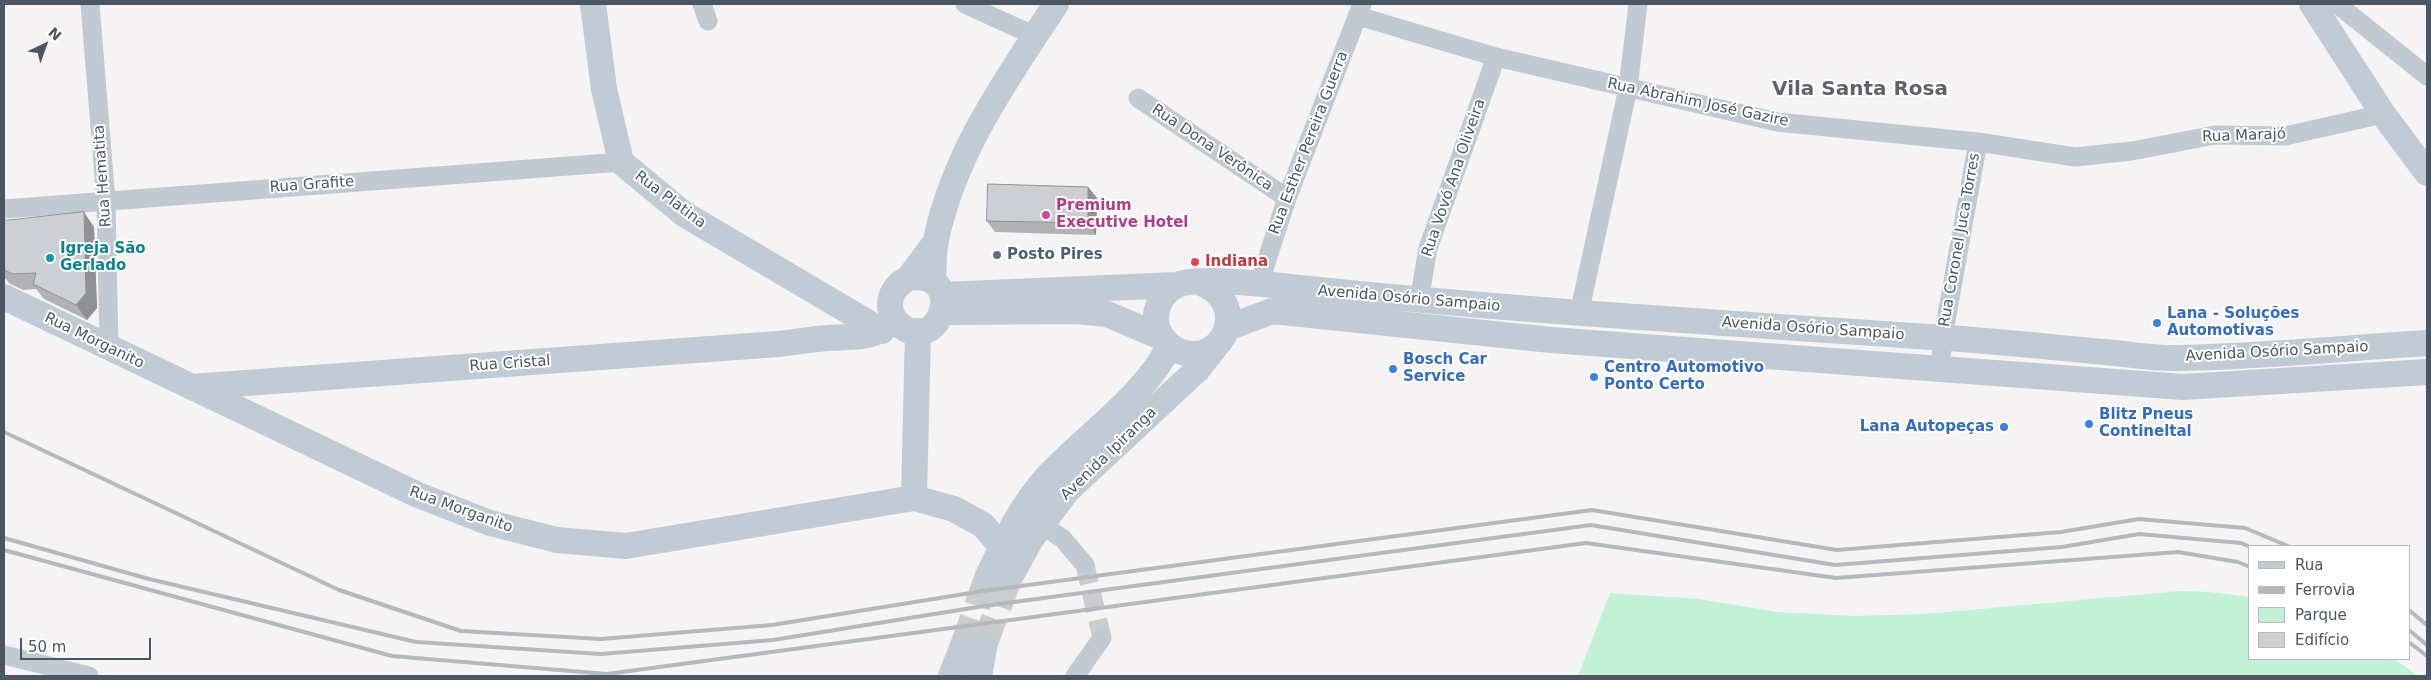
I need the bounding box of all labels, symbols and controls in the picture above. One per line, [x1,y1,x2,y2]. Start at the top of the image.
north arrow [20,20,70,70]
text: N [45,24,65,44]
street label: Rua Esther Pereira Guerra [1266,49,1352,237]
street label: Rua Abrahim José Gazire [1606,75,1790,131]
district label: Vila Santa Rosa [1772,78,1948,102]
street label: Rua Vovó Ana Oliveira [1418,97,1490,259]
street label: Rua Dona Verônica [1148,101,1276,195]
street label: Rua Hematita [90,124,116,228]
street label: Rua Marajó [2202,126,2286,146]
street label: Rua Coronel Juca Torres [1936,152,1984,328]
street label: Rua Platina [631,167,709,233]
street label: Rua Grafite [269,173,355,197]
place label: Premium Executive Hotel [1056,197,1188,232]
marker: Premium Executive Hotel [1040,209,1052,221]
place label: Igreja São Gerlado [60,240,146,275]
place label: Posto Pires [1007,246,1103,264]
marker: Posto Pires [991,249,1003,261]
marker: Igreja São Gerlado [44,252,56,264]
place label: Indiana [1205,253,1268,271]
marker: Indiana [1189,256,1201,268]
street label: Avenida Osório Sampaio [1317,282,1501,316]
place label: Lana - Soluções Automotivas [2167,305,2299,340]
street label: Rua Morganito [41,309,147,373]
street label: Avenida Osório Sampaio [1721,314,1905,344]
marker: Lana - Soluções Automotivas [2151,317,2163,329]
street label: Avenida Osório Sampaio [2185,338,2369,366]
place label: Bosch Car Service [1403,351,1487,386]
street label: Rua Cristal [469,352,551,376]
place label: Centro Automotivo Ponto Certo [1604,359,1764,394]
marker: Bosch Car Service [1387,363,1399,375]
marker: Centro Automotivo Ponto Certo [1588,371,1600,383]
street label: Avenida Ipiranga [1057,404,1161,504]
place label: Blitz Pneus Contineltal [2099,406,2193,441]
place label: Lana Autopeças [1860,418,1994,436]
marker: Blitz Pneus Contineltal [2083,418,2095,430]
marker: Lana Autopeças [1998,421,2010,433]
street label: Rua Morganito [407,483,515,537]
legend [2248,545,2411,660]
text: Rua [2295,556,2323,574]
text: Ferrovia [2295,581,2355,599]
text: Parque [2295,606,2347,624]
scale bar [22,628,154,660]
text: Edifício [2295,631,2349,649]
text: 50 m [28,638,66,656]

